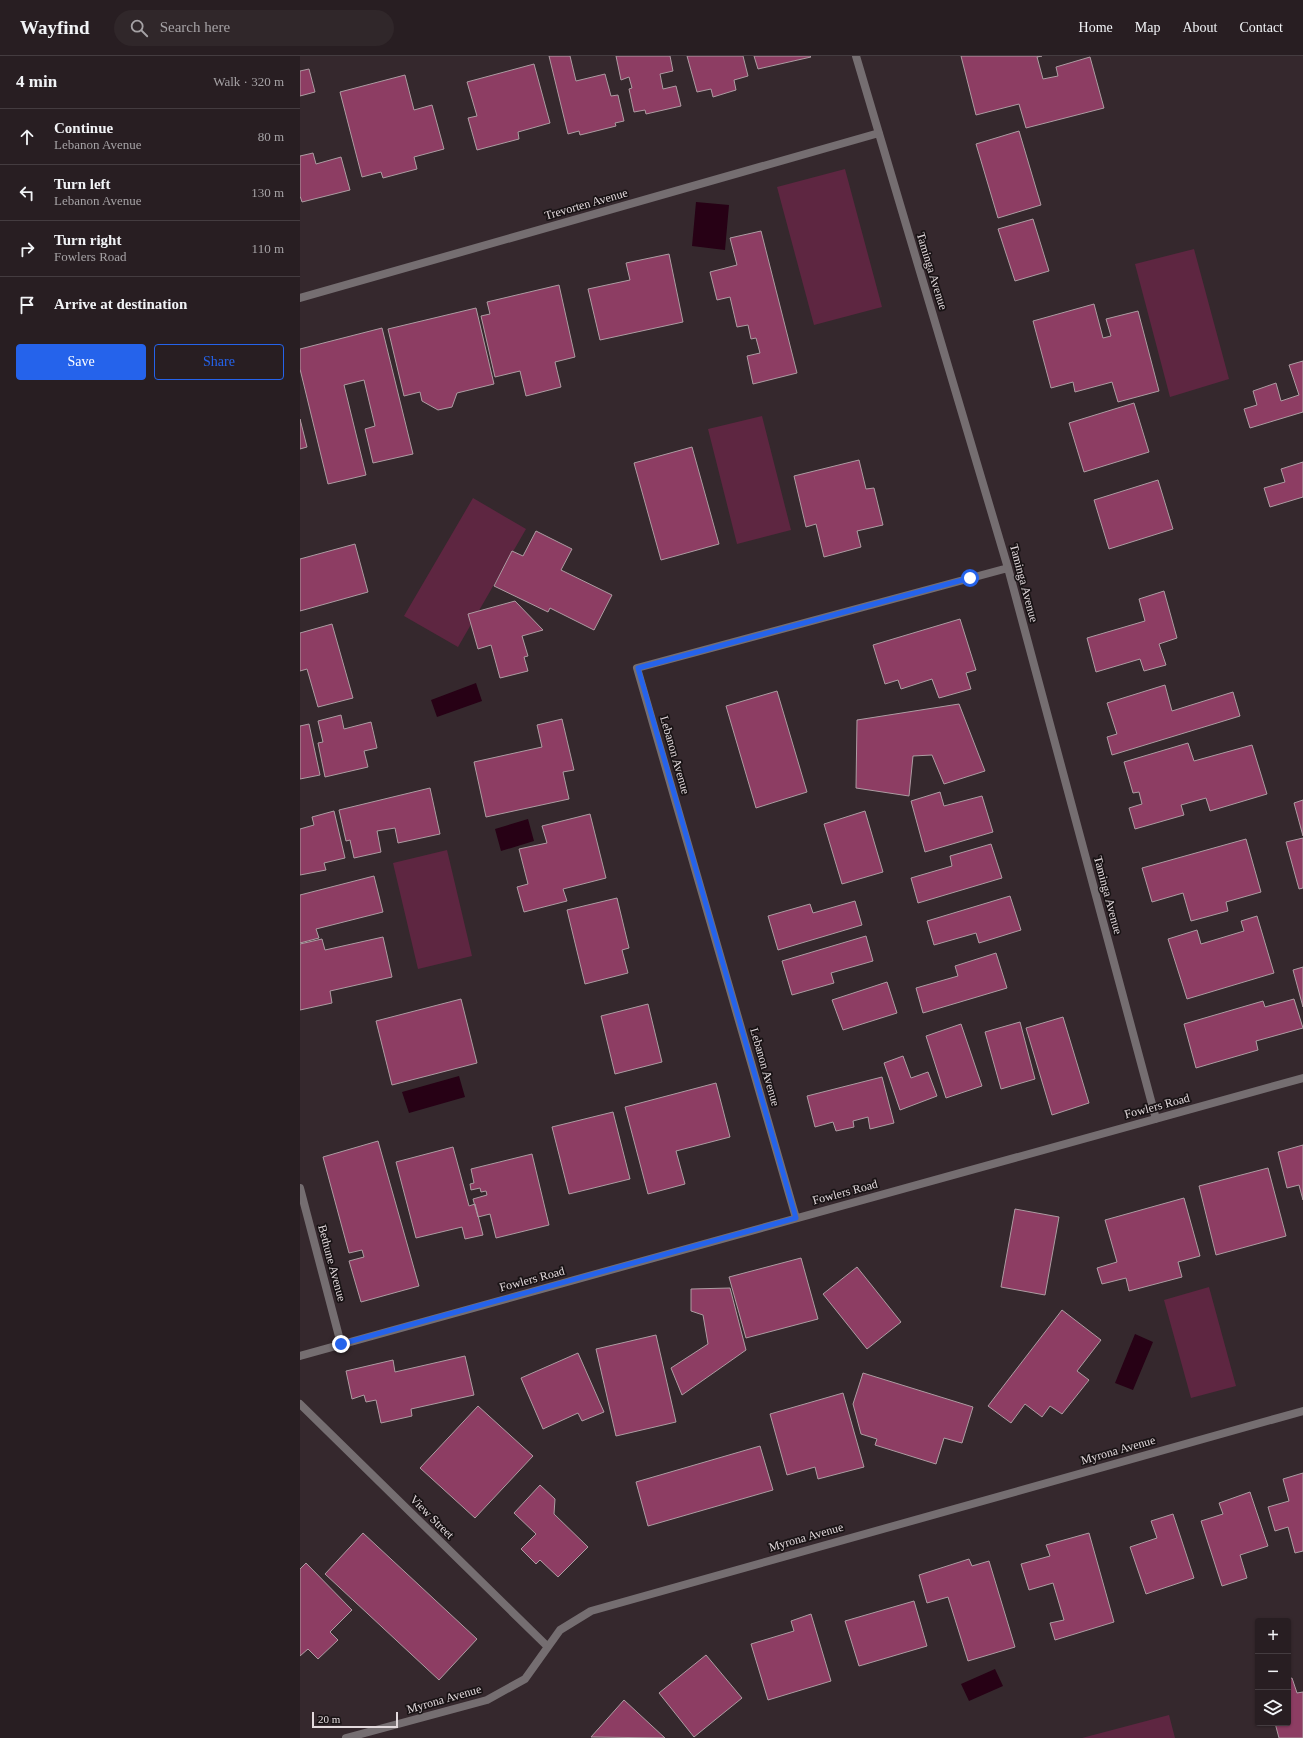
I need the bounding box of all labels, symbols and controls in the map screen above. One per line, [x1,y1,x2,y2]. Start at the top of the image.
search box [114,10,394,46]
text: Wayfind [20,17,90,38]
icon: search [128,17,150,39]
text: Search here [160,19,230,35]
text: Home [1079,20,1113,35]
text: Map [1135,20,1160,35]
text: About [1182,20,1217,35]
text: Contact [1239,20,1283,35]
text: 4 min [16,72,57,91]
text: Walk · 320 m [213,74,284,89]
text: Continue [54,120,113,136]
icon: ahead [16,126,38,148]
text: 80 m [258,129,284,144]
text: Lebanon Avenue [54,137,141,152]
text: Turn left [54,176,111,192]
icon: left [16,182,38,204]
text: 130 m [251,185,284,200]
street label: Trevorten Avenue [543,185,629,223]
text: Lebanon Avenue [54,193,141,208]
street label: Taminga Avenue [914,230,950,312]
text: Turn right [54,232,121,248]
icon: right [16,238,38,260]
text: 110 m [252,241,284,256]
text: Fowlers Road [54,249,127,264]
icon: arrive [16,294,38,316]
text: Arrive at destination [54,296,187,312]
button: Save [16,344,146,380]
button: Share [154,344,284,380]
street label: Taminga Avenue [1007,542,1041,624]
route start [961,569,979,587]
street label: Lebanon Avenue [657,714,693,796]
street label: Taminga Avenue [1091,854,1125,936]
street label: Lebanon Avenue [747,1026,783,1108]
street label: Fowlers Road [1123,1091,1191,1121]
street label: Fowlers Road [811,1177,879,1207]
street label: Bethune Avenue [315,1223,349,1303]
street label: Fowlers Road [498,1264,566,1294]
route end [332,1335,350,1353]
street label: Myrona Avenue [1079,1433,1157,1467]
street label: View Street [407,1492,457,1542]
street label: Myrona Avenue [767,1520,845,1554]
map controls [1255,1618,1291,1726]
button: + [1255,1618,1291,1654]
button: − [1255,1654,1291,1690]
street label: Myrona Avenue [405,1682,483,1716]
button: layers [1255,1690,1291,1726]
scale bar [312,1710,398,1729]
text: 20 m [318,1713,340,1725]

